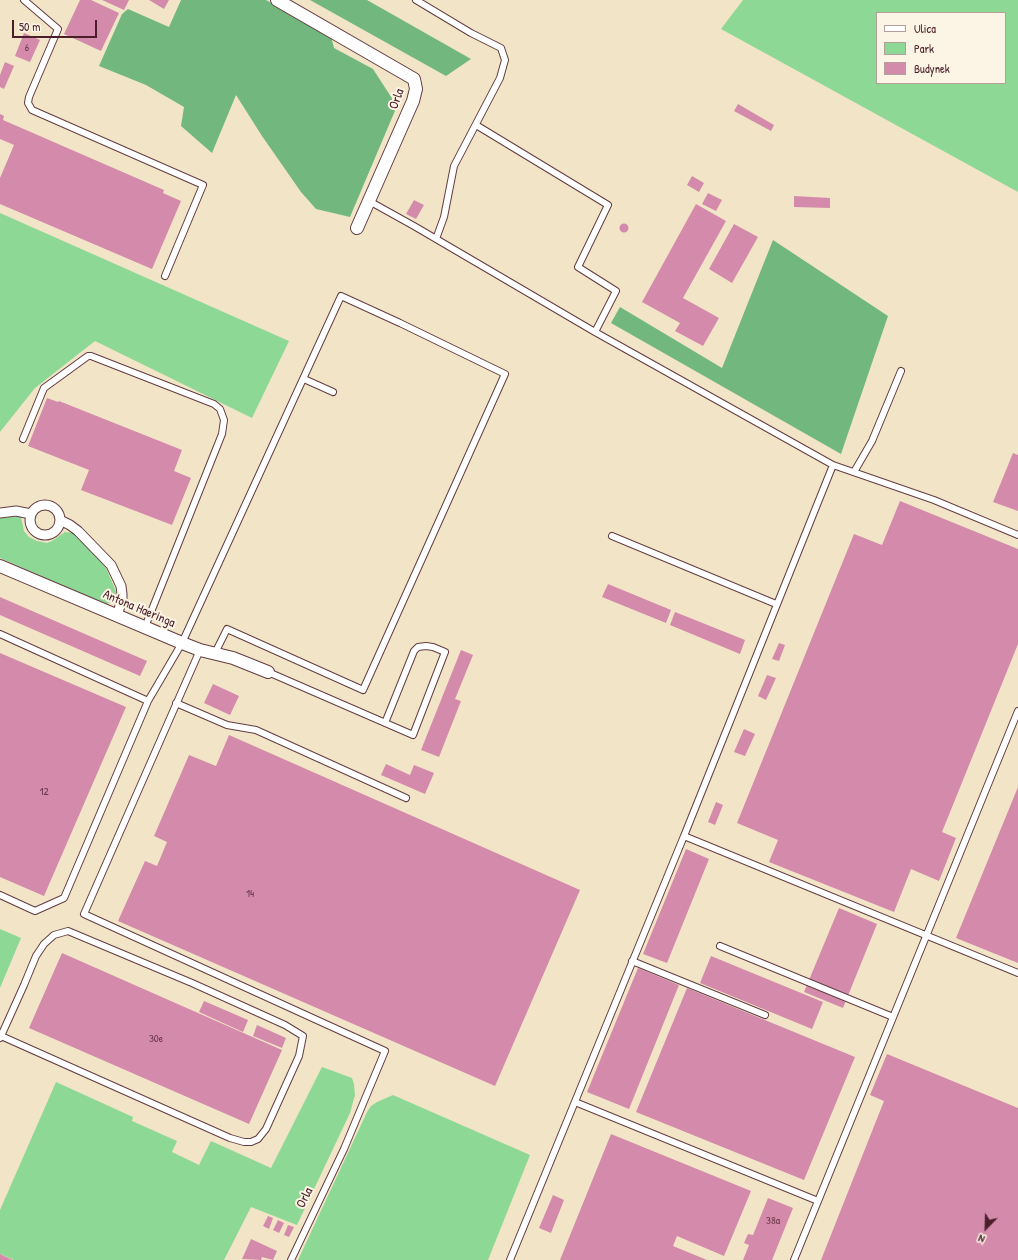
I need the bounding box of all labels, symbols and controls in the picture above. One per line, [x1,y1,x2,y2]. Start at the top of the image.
scale bar [14,12,99,38]
legend [876,12,1006,84]
text: 50 m [19,18,40,35]
text: Ulica [914,20,936,37]
text: Park [914,40,934,57]
house number: 6 [25,41,29,55]
text: Budynek [914,60,950,77]
street label: Orla [386,87,408,111]
street label: Antona Haeringa [101,587,177,631]
house number: 12 [39,785,49,799]
house number: 14 [246,887,254,901]
house number: 30e [149,1032,163,1046]
street label: Orla [293,1185,317,1211]
north arrow [966,1208,1006,1248]
house number: 38a [766,1214,780,1228]
text: N [976,1231,987,1247]

